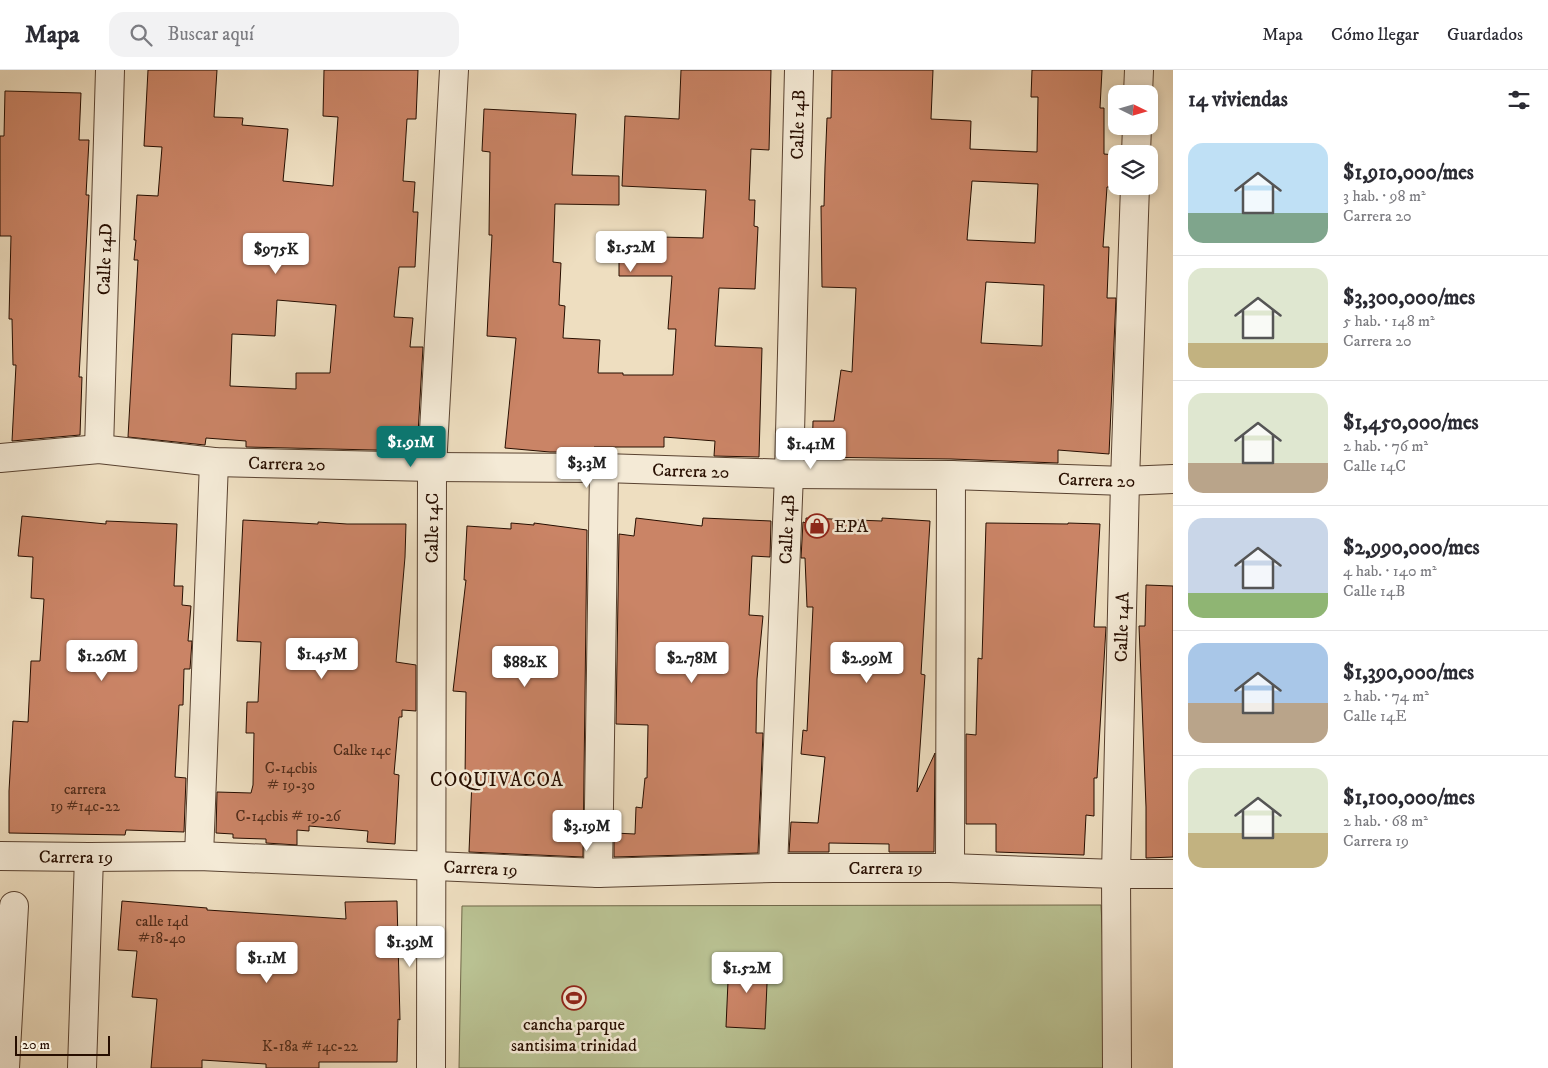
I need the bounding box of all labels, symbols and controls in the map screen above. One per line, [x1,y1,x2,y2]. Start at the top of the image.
search box [109,12,459,57]
text: Mapa [25,20,79,50]
icon: search [127,21,155,49]
text: Buscar aquí [167,23,254,46]
text: Mapa [1262,24,1303,46]
text: Cómo llegar [1331,24,1419,46]
text: Guardados [1447,24,1523,46]
north arrow [1108,85,1158,135]
map controls [1108,85,1158,195]
icon: filters [1505,86,1533,114]
text: 14 viviendas [1188,87,1288,113]
street label: Calle 14B [787,89,811,160]
button: layers [1108,145,1158,195]
text: $1,910,000/mes [1343,160,1474,186]
icon: home [1228,163,1288,223]
text: 3 hab. · 98 m² [1343,186,1426,206]
text: Carrera 20 [1343,206,1412,226]
street label: Calle 14D [93,223,118,295]
pin: $1.52M [590,230,672,273]
pin: $975K [241,232,311,275]
text: $1.52M [607,237,655,257]
text: $975K [254,239,298,259]
text: $3,300,000/mes [1343,285,1475,311]
icon: home [1228,288,1288,348]
text: 5 hab. · 148 m² [1343,311,1435,331]
text: Carrera 20 [1343,331,1412,351]
text: $1,450,000/mes [1343,410,1479,436]
icon: home [1228,413,1288,473]
pin: $1.91M [370,426,452,468]
pin: $1.41M [770,428,852,470]
text: $1.91M [388,432,434,452]
text: $1.41M [787,434,835,454]
text: 2 hab. · 76 m² [1343,436,1428,456]
pin: $3.3M [552,446,622,489]
street label: Carrera 20 [248,453,326,477]
text: $3.3M [567,453,607,473]
text: Calle 14C [1343,456,1406,476]
street label: Carrera 20 [652,460,730,484]
street label: Carrera 20 [1058,469,1136,493]
street label: Calle 14C [422,493,444,563]
street label: Calle 14B [775,494,800,565]
shop icon: EPA [804,513,830,539]
place label: EPA [834,516,869,538]
text: $2,990,000/mes [1343,535,1480,561]
icon: home [1228,538,1288,598]
text: 4 hab. · 140 m² [1343,561,1437,581]
text: Calle 14B [1343,581,1405,601]
street label: Calle 14A [1111,591,1134,662]
pin: $1.45M [281,638,363,680]
pin: $1.26M [61,640,143,682]
pin: $2.78M [651,642,733,684]
pin: $2.99M [826,642,908,684]
text: $1.45M [297,644,347,664]
text: $1.26M [77,646,127,666]
pin: $882K [490,646,560,688]
text: $2.78M [667,648,717,668]
text: $2.99M [841,648,893,668]
text: $882K [503,652,547,672]
text: $1,390,000/mes [1343,660,1474,686]
icon: home [1228,663,1288,723]
text: 2 hab. · 74 m² [1343,686,1429,706]
text: Calle 14E [1343,706,1406,726]
house number: Calke 14c [333,741,392,760]
house number: C-14cbis # 19-30 [265,759,317,795]
district label: COQUIVACOA [430,769,564,792]
house number: carrera 19 #14c-22 [50,780,120,816]
text: $1,100,000/mes [1343,785,1475,811]
icon: home [1228,788,1288,848]
house number: C-14cbis # 19-26 [235,807,342,826]
pin: $3.19M [546,810,628,852]
text: 2 hab. · 68 m² [1343,811,1428,831]
text: $3.19M [564,816,610,836]
text: Carrera 19 [1343,831,1409,851]
street label: Carrera 19 [39,846,113,869]
street label: Carrera 19 [443,856,518,882]
street label: Carrera 19 [848,858,923,880]
house number: calle 14d #18-40 [136,912,189,948]
pin: $1.39M [369,926,451,968]
text: $1.39M [387,932,433,952]
pin: $1.1M [232,942,302,984]
text: $1.1M [248,948,286,968]
pin: $1.52M [706,952,788,994]
text: $1.52M [723,958,771,978]
sports icon: cancha parque santisima trinidad [561,985,587,1011]
place label: cancha parque santisima trinidad [511,1014,637,1057]
scale bar [15,1033,110,1056]
text: 20 m [22,1036,50,1054]
house number: K-18a # 14c-22 [262,1037,359,1056]

